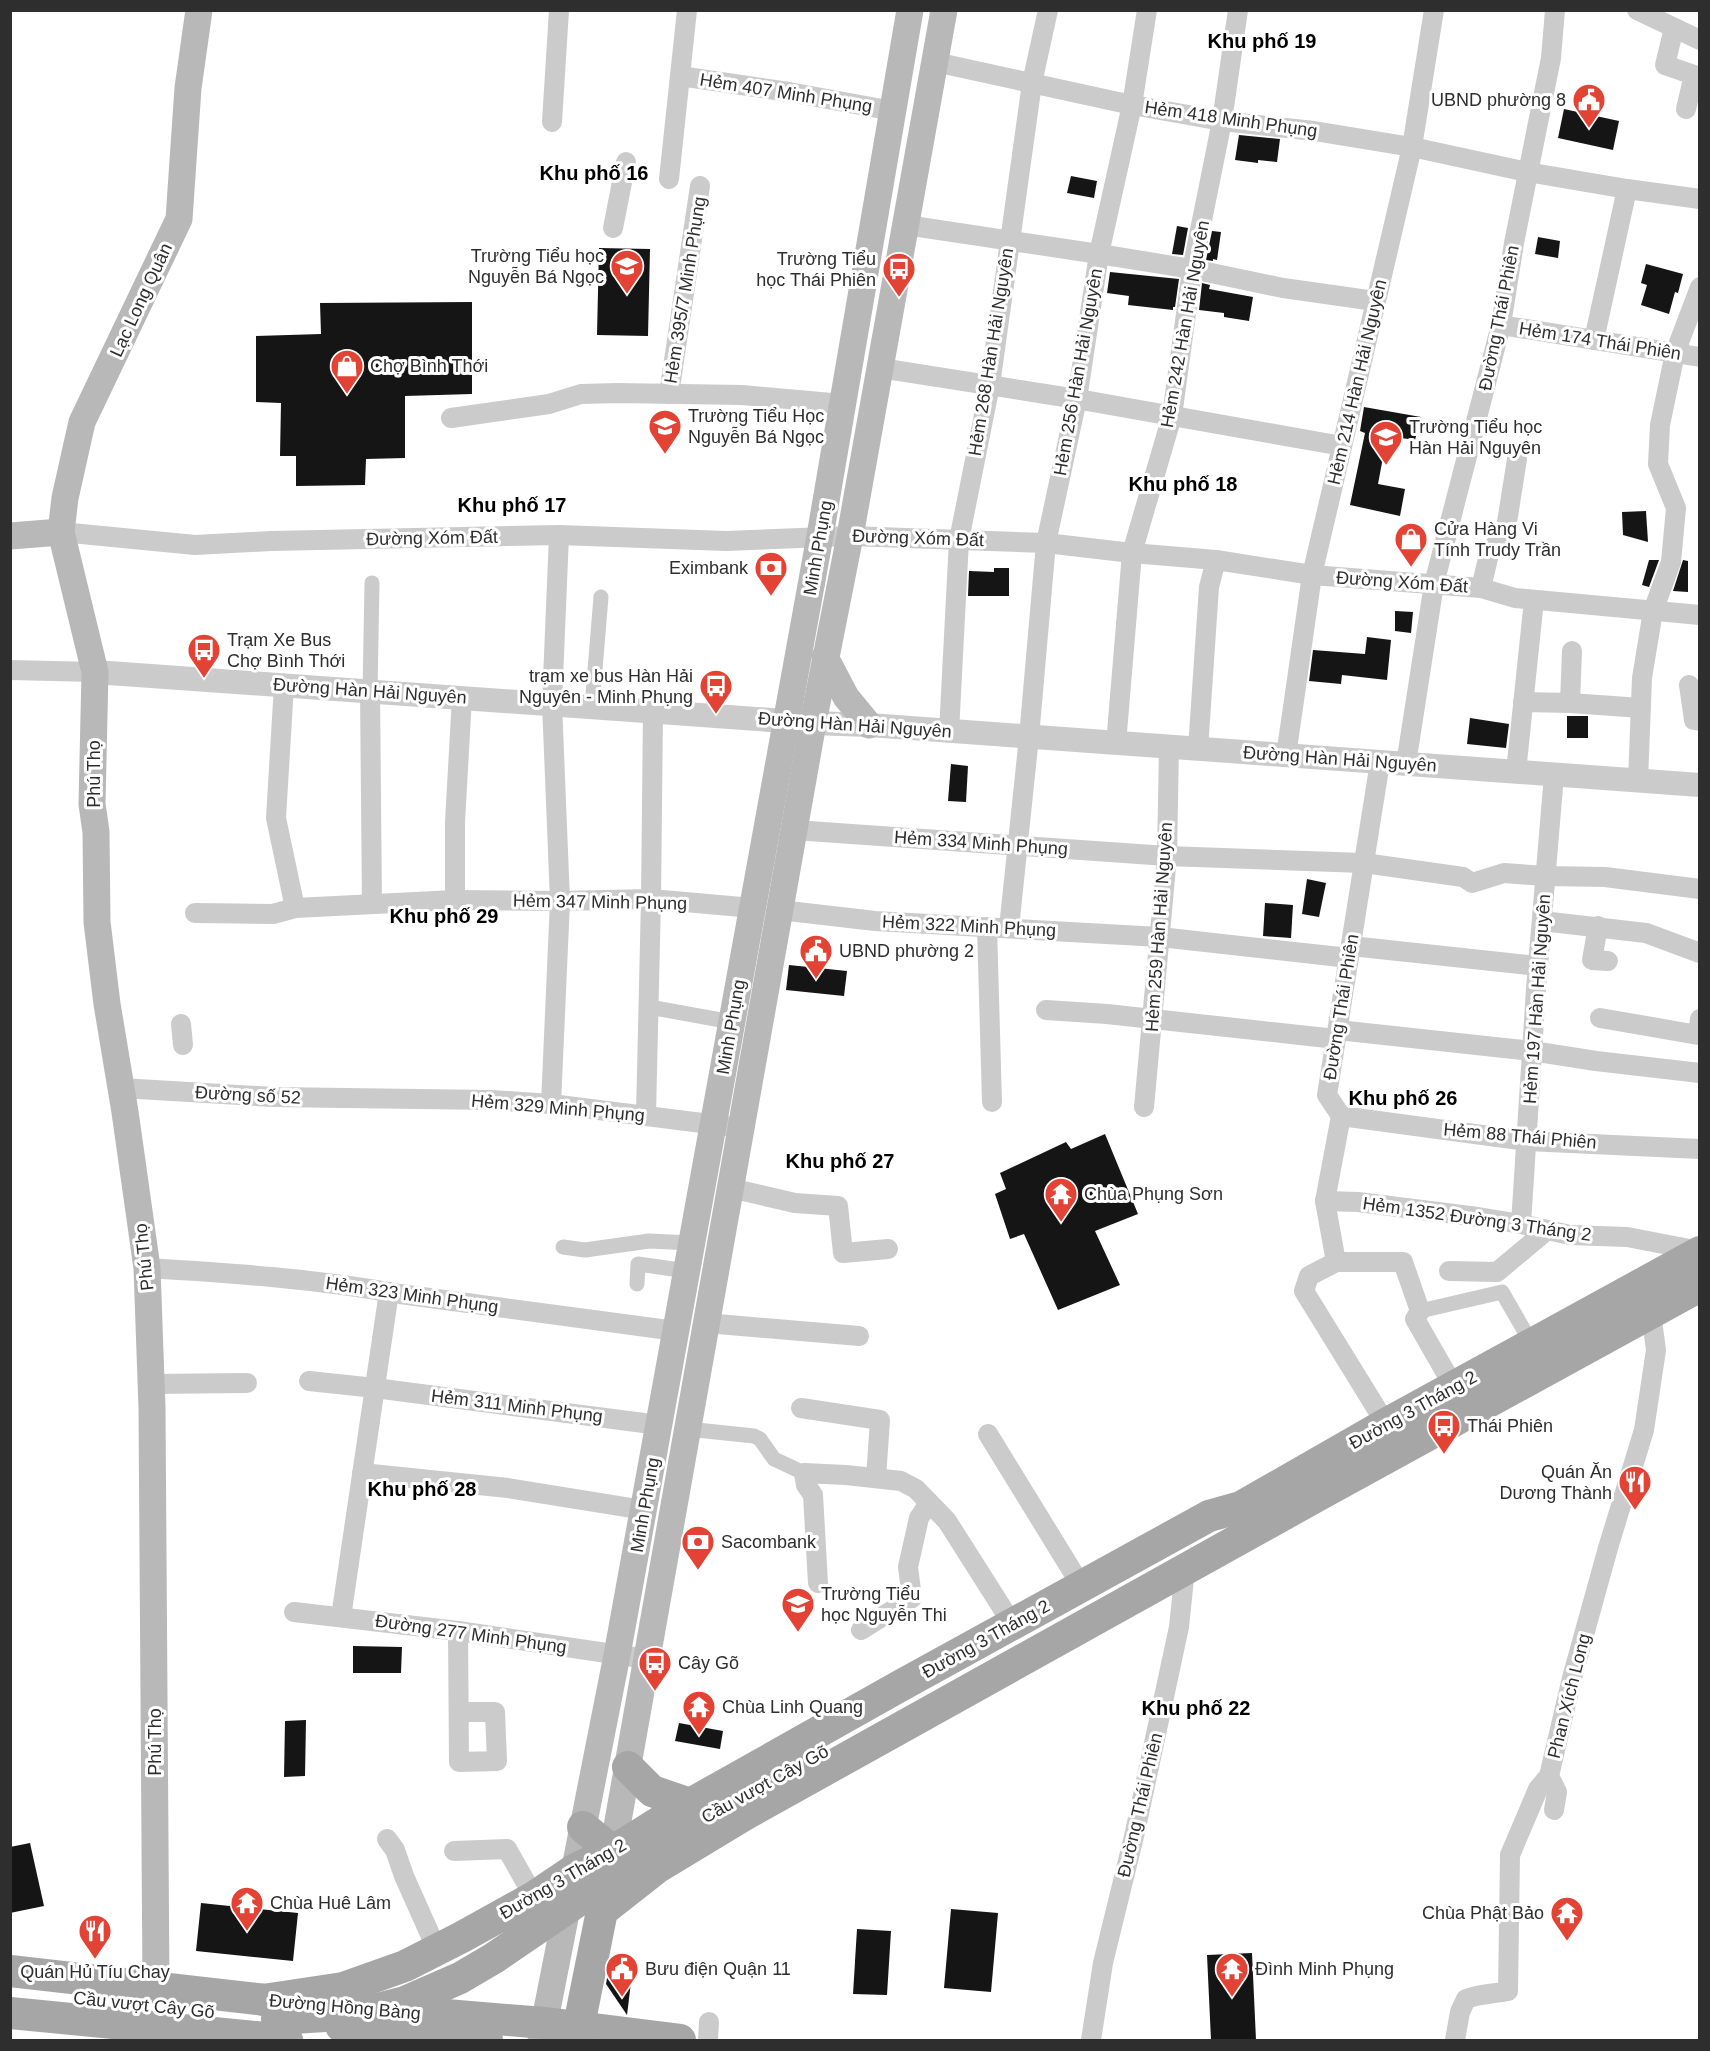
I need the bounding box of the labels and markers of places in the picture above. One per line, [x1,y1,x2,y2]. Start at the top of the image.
public building icon: UBND phường 8 [1571,82,1607,129]
place label: UBND phường 8 [1431,90,1566,110]
place label: Trường Tiểu học Nguyễn Bá Ngọc [468,246,604,287]
school or university icon: Trường Tiểu học Nguyễn Bá Ngọc [609,248,645,295]
place label: Trường Tiểu học Thái Phiên [756,249,876,290]
bus stop icon: Trường Tiểu học Thái Phiên [881,251,917,298]
shop icon: Chợ Bình Thới [329,348,365,395]
place label: Chợ Bình Thới [370,356,488,376]
place label: Trường Tiểu Học Nguyễn Bá Ngọc [688,406,824,447]
school or university icon: Trường Tiểu Học Nguyễn Bá Ngọc [647,408,683,455]
place label: Trường Tiểu học Hàn Hải Nguyên [1409,417,1542,458]
school or university icon: Trường Tiểu học Hàn Hải Nguyên [1368,419,1404,466]
place label: Cửa Hàng Vi Tính Trudy Trần [1434,519,1561,560]
shop icon: Cửa Hàng Vi Tính Trudy Trần [1393,521,1429,568]
bank icon: Eximbank [753,550,789,597]
place label: Eximbank [669,558,749,578]
place label: Trạm Xe Bus Chợ Bình Thới [227,630,345,671]
bus stop icon: Trạm Xe Bus Chợ Bình Thới [186,632,222,679]
place label: trạm xe bus Hàn Hải Nguyên - Minh Phụng [519,666,693,707]
bus stop icon: trạm xe bus Hàn Hải Nguyên - Minh Phụng [698,668,734,715]
public building icon: UBND phường 2 [798,933,834,980]
place label: UBND phường 2 [839,941,974,961]
temple icon: Chùa Phụng Sơn [1043,1176,1079,1223]
place label: Chùa Phụng Sơn [1084,1184,1223,1204]
bus stop icon: Thái Phiên [1426,1408,1462,1455]
place label: Thái Phiên [1467,1416,1553,1436]
place label: Quán Ăn Dương Thành [1499,1462,1612,1503]
restaurant icon: Quán Ăn Dương Thành [1617,1464,1653,1511]
bank icon: Sacombank [680,1524,716,1571]
place label: Sacombank [721,1532,817,1552]
place label: Trường Tiểu học Nguyễn Thi [821,1584,947,1625]
school or university icon: Trường Tiểu học Nguyễn Thi [780,1586,816,1633]
bus stop icon: Cây Gõ [637,1645,673,1692]
place label: Cây Gõ [678,1653,739,1673]
temple icon: Chùa Linh Quang [681,1689,717,1736]
place label: Chùa Linh Quang [722,1697,863,1717]
temple icon: Chùa Huê Lâm [229,1885,265,1932]
place label: Chùa Huê Lâm [270,1893,391,1913]
temple icon: Chùa Phật Bảo [1549,1895,1585,1942]
place label: Chùa Phật Bảo [1422,1903,1544,1923]
restaurant icon: Quán Hủ Tíu Chay [77,1913,113,1960]
public building icon: Bưu điện Quận 11 [604,1951,640,1998]
temple icon: Đình Minh Phụng [1214,1951,1250,1998]
place label: Bưu điện Quận 11 [645,1959,791,1979]
place label: Đình Minh Phụng [1255,1959,1394,1979]
place label: Quán Hủ Tíu Chay [20,1962,170,1982]

